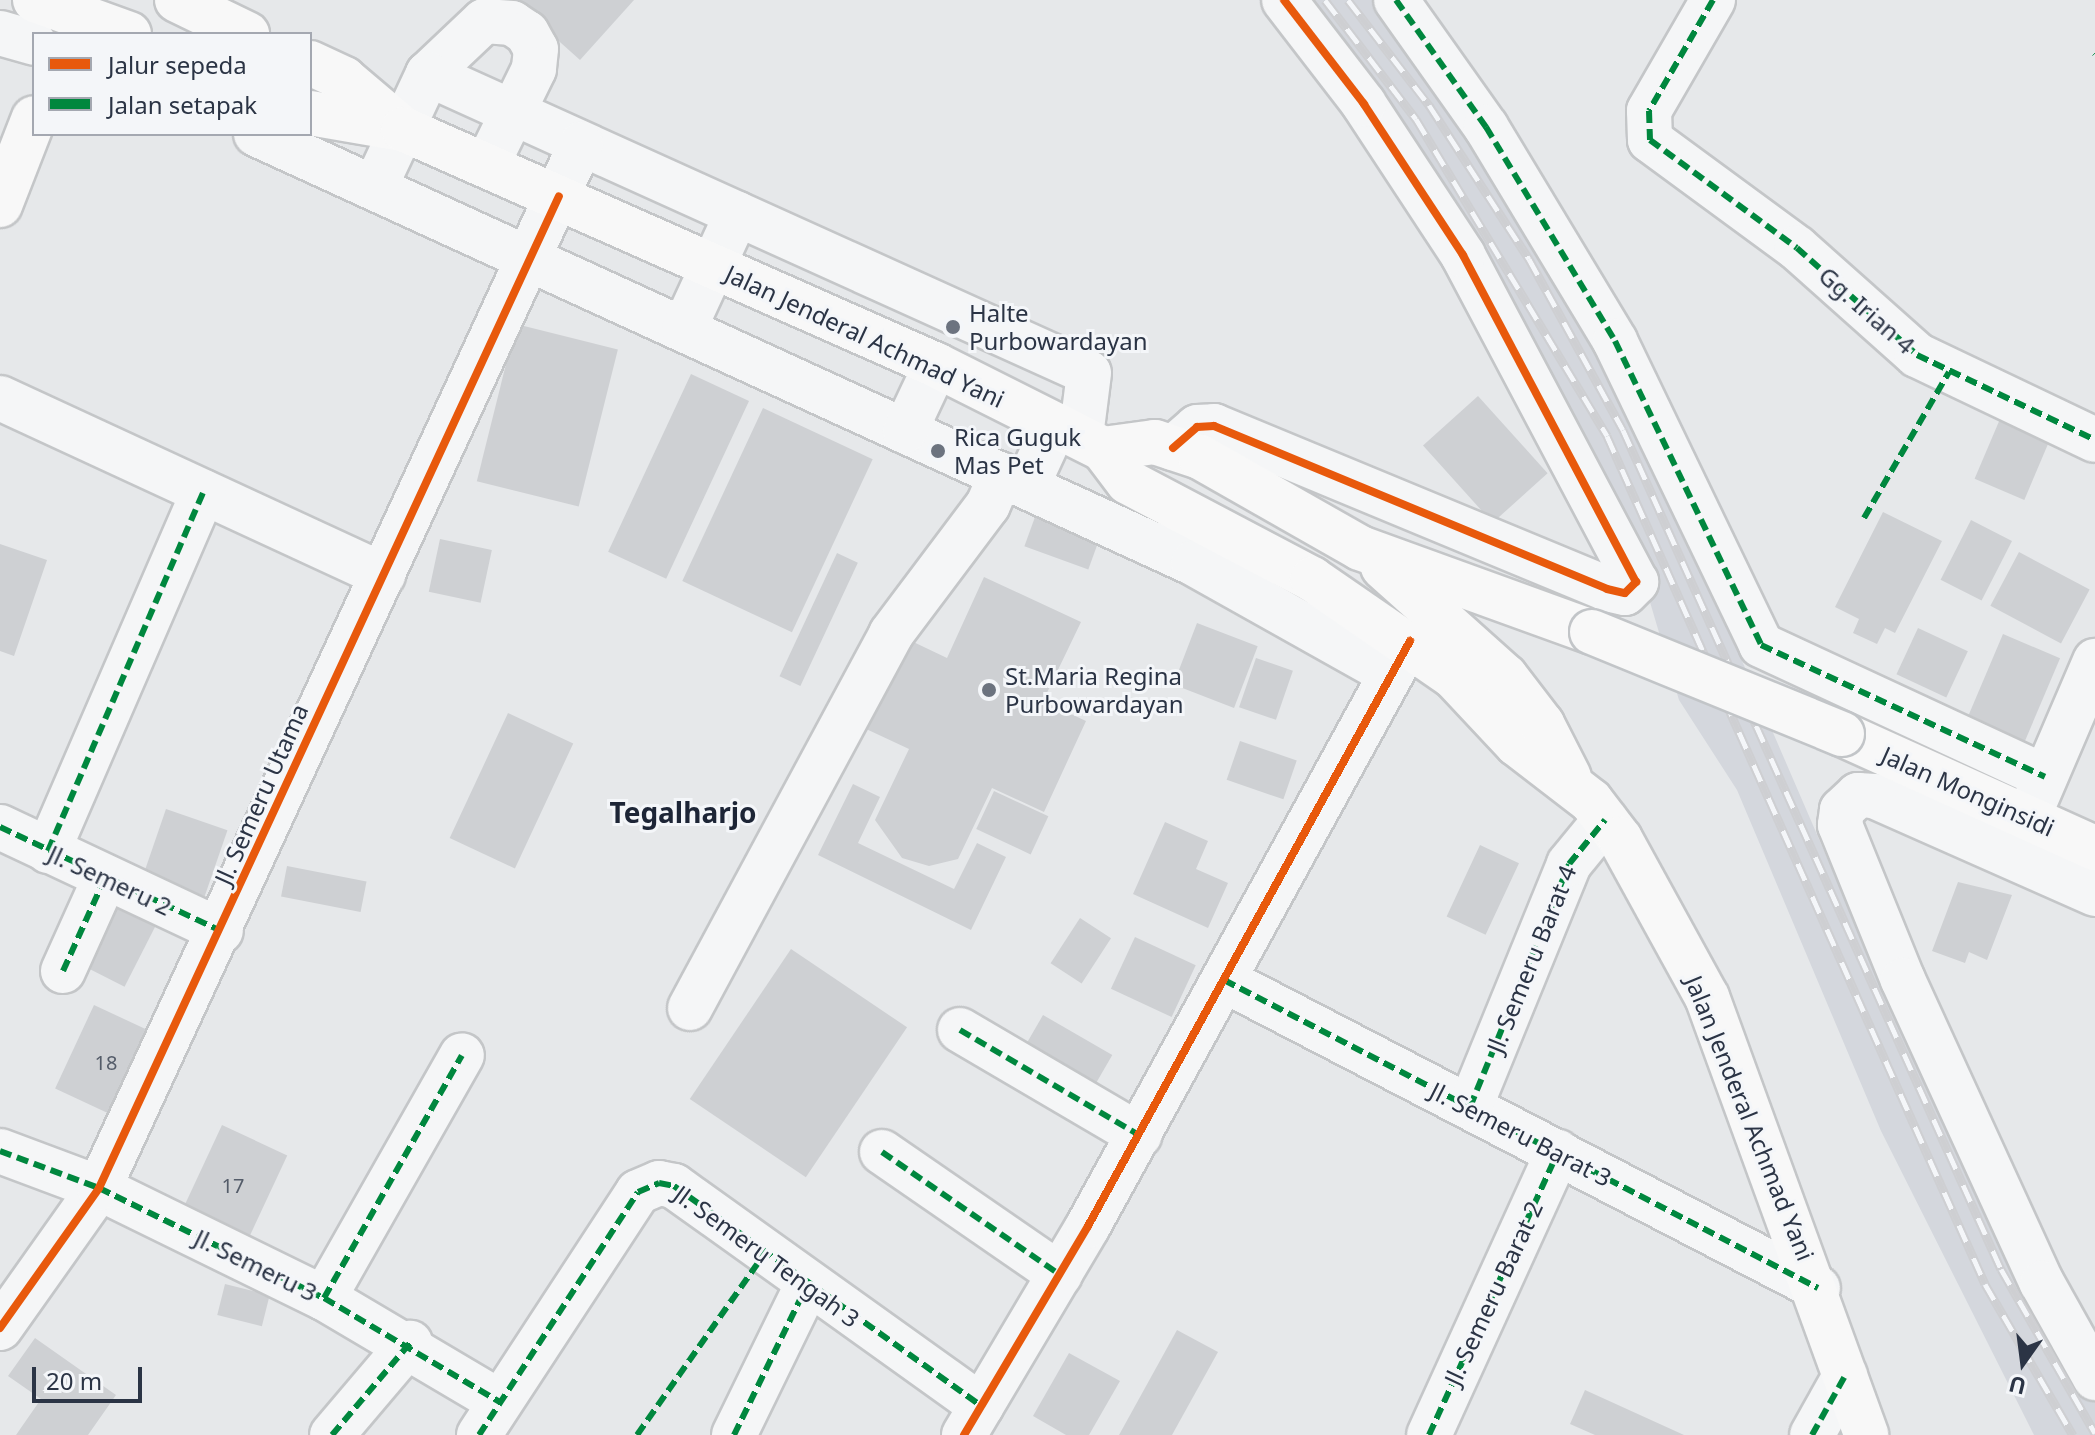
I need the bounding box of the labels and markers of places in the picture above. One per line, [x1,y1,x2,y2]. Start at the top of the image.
place label: Halte Purbowardayan [969,299,1148,355]
marker: Halte Purbowardayan [944,318,962,336]
place label: Rica Guguk Mas Pet [954,423,1081,479]
marker: Rica Guguk Mas Pet [929,442,947,460]
place label: St.Maria Regina Purbowardayan [1005,662,1184,718]
marker: St.Maria Regina Purbowardayan [980,681,998,699]

